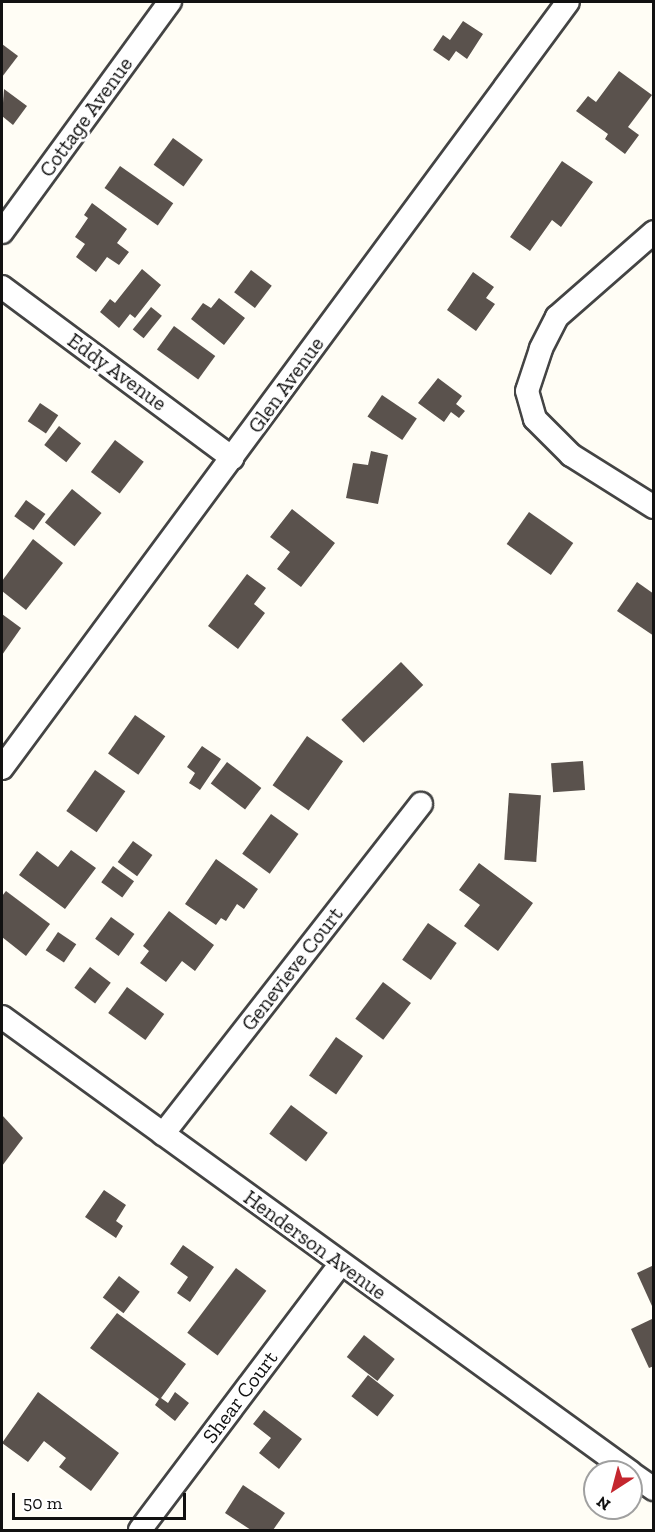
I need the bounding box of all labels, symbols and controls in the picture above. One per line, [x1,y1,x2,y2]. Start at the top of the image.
street label: Cottage Avenue [34,52,138,182]
street label: Eddy Avenue [62,327,172,417]
street label: Glen Avenue [243,332,329,438]
street label: Genevieve Court [236,902,348,1036]
street label: Henderson Avenue [239,1185,391,1305]
street label: Shear Court [197,1346,283,1448]
north arrow [583,1460,643,1520]
scale bar [15,1481,189,1519]
text: 50 m [23,1492,62,1514]
text: N [593,1492,614,1515]

